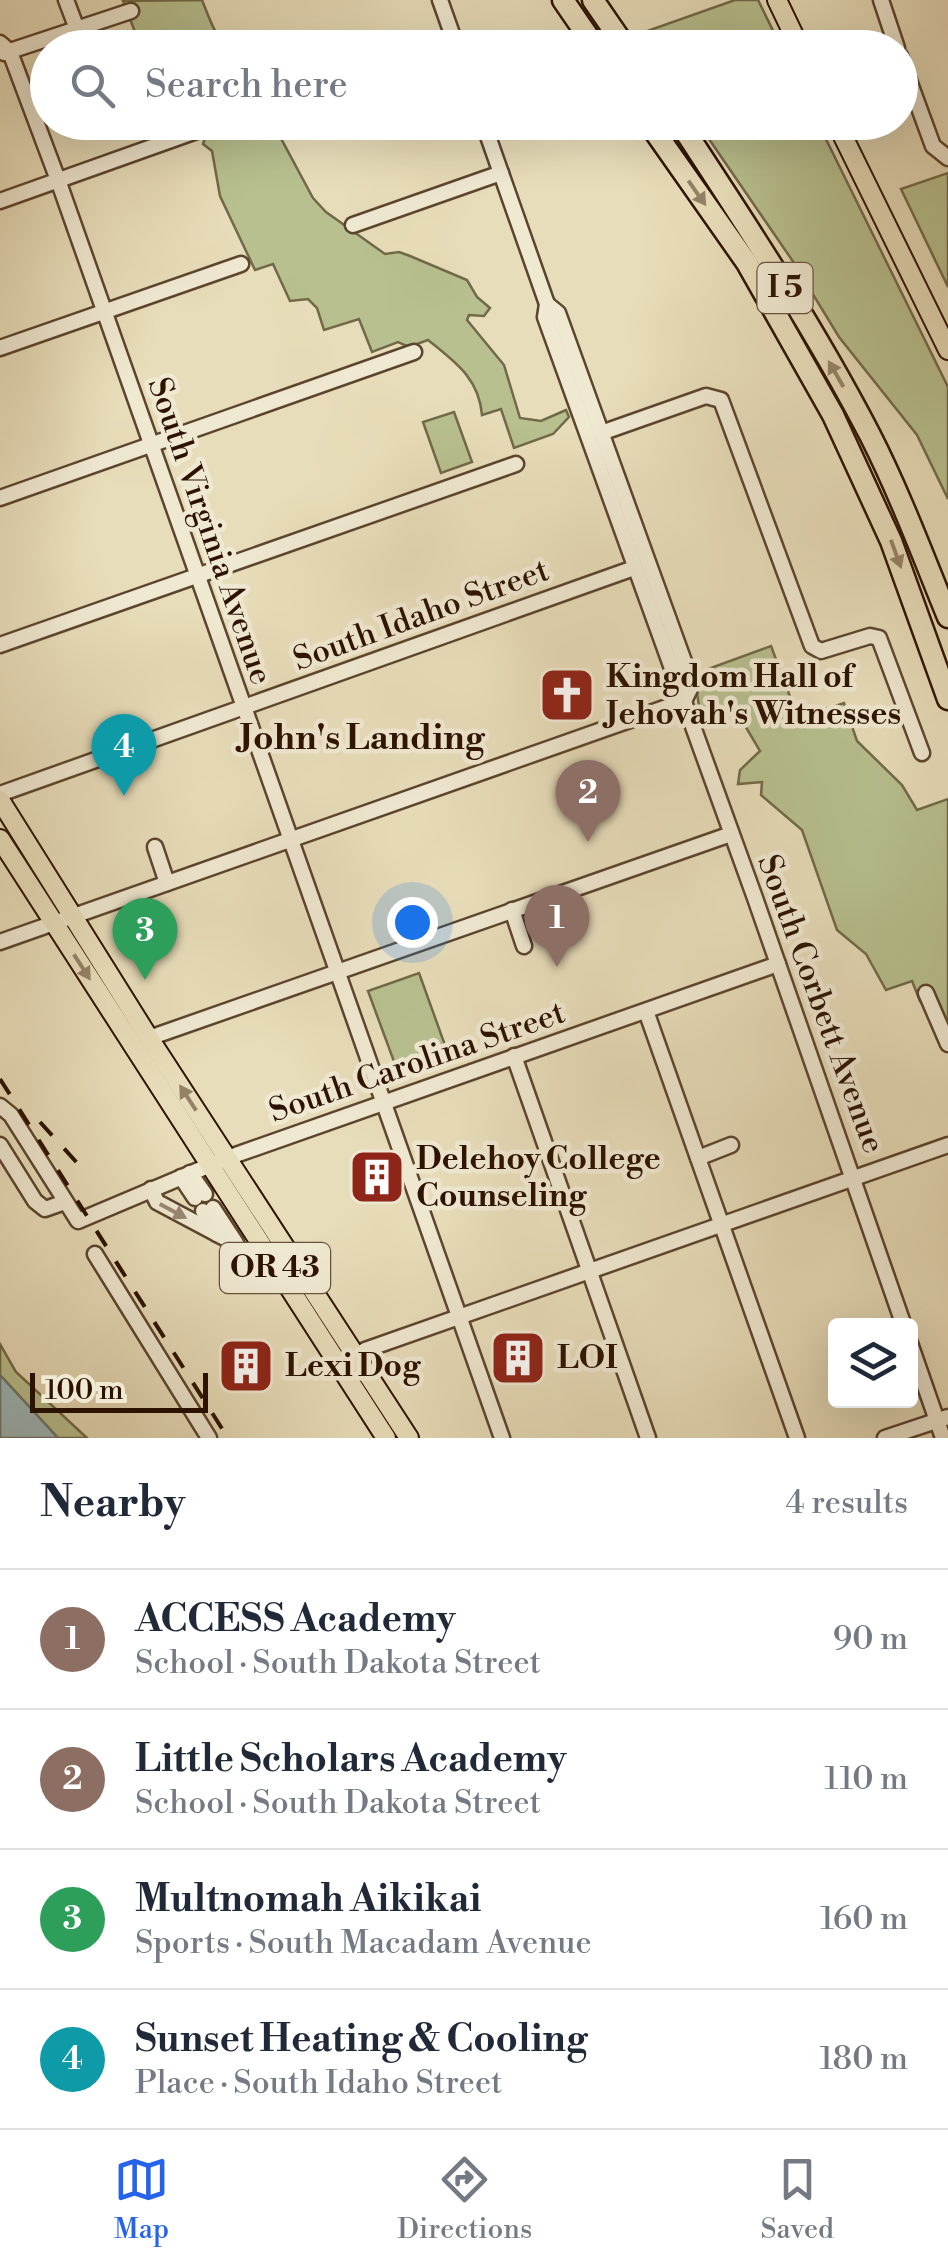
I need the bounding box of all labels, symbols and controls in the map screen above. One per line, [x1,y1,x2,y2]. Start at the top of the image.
search box [30,30,918,140]
icon: search [65,58,120,113]
text: Search here [145,62,348,109]
one-way arrow [687,180,706,206]
road number: I 5 [758,263,812,313]
one-way arrow [828,360,845,388]
street label: South Virginia Avenue [139,372,281,690]
one-way arrow [889,540,904,570]
street label: South Idaho Street [288,550,554,680]
place label: Kingdom Hall of Jehovah's Witnesses [602,657,901,734]
church icon: Kingdom Hall of Jehovah's Witnesses [537,665,597,725]
pin: 4 [92,714,156,796]
district label: John's Landing [234,717,486,760]
pin: 2 [556,760,620,842]
street label: South Corbett Avenue [748,849,894,1159]
pin: 1 [524,884,590,967]
your location [387,897,438,948]
pin: 3 [112,898,178,980]
one-way arrow [72,953,90,981]
street label: South Carolina Street [264,993,570,1131]
one-way arrow [179,1084,197,1112]
place label: Delehoy College Counseling [416,1139,661,1216]
building icon: Delehoy College Counseling [347,1147,407,1207]
one-way arrow [159,1202,188,1219]
road number: OR 43 [220,1243,330,1293]
map controls [828,1318,918,1408]
button: layers [828,1318,918,1408]
building icon: LOI [488,1328,548,1388]
building icon: Lexi Dog [216,1336,276,1396]
place label: LOI [557,1338,617,1378]
place label: Lexi Dog [285,1346,421,1386]
scale bar [30,1368,208,1412]
text: 100 m [45,1373,124,1408]
text: Nearby [40,1477,185,1530]
text: 4 results [786,1483,908,1523]
text: ACCESS Academy [135,1596,456,1643]
text: 1 [65,1619,80,1659]
text: 90 m [833,1619,908,1659]
text: School · South Dakota Street [135,1643,541,1683]
text: Little Scholars Academy [135,1736,567,1783]
text: 2 [62,1759,83,1799]
text: 110 m [825,1759,908,1799]
text: School · South Dakota Street [135,1783,541,1823]
text: Multnomah Aikikai [135,1876,481,1923]
text: 3 [63,1899,82,1939]
text: 160 m [820,1899,908,1939]
text: Sports · South Macadam Avenue [135,1923,592,1963]
text: Sunset Heating & Cooling [135,2016,587,2063]
text: 4 [62,2039,83,2079]
text: 180 m [819,2039,908,2079]
text: Place · South Idaho Street [135,2063,502,2103]
tab: Map [114,2152,169,2247]
tab: Directions [397,2152,532,2247]
tab: Saved [760,2152,834,2247]

